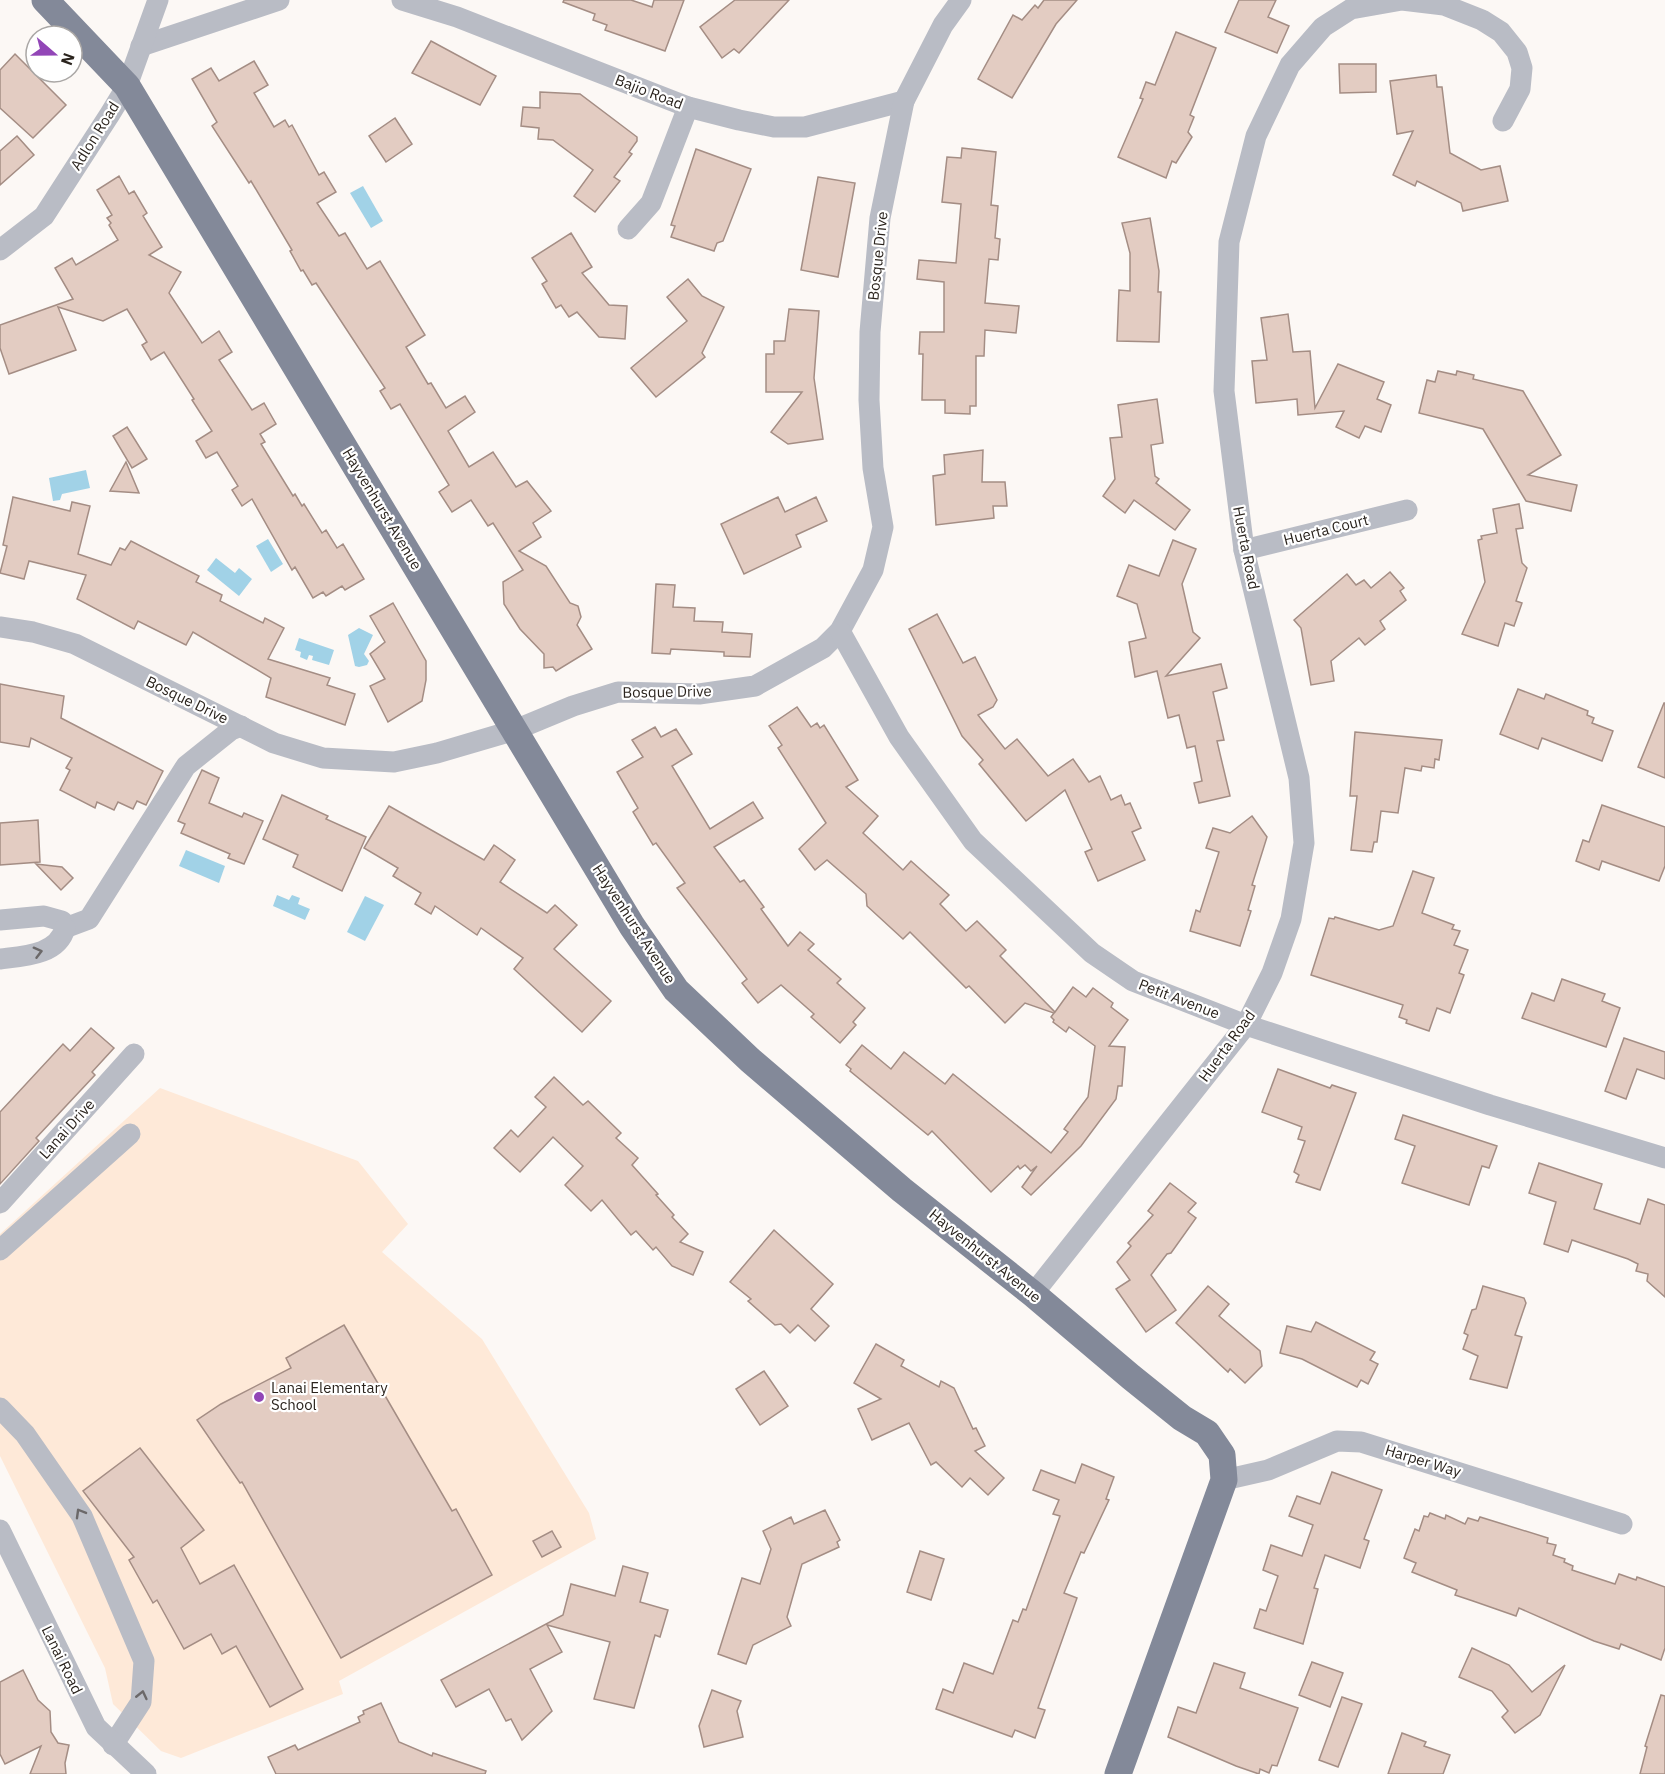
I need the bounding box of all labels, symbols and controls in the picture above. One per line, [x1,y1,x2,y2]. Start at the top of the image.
north arrow [24,24,84,84]
text: N [57,50,79,68]
street label: Bajio Road [612,70,686,113]
street label: Adlon Road [66,98,123,174]
street label: Bosque Drive [863,211,892,301]
street label: Hayvenhurst Avenue [339,444,426,573]
street label: Huerta Road [1229,505,1264,591]
street label: Huerta Court [1281,510,1370,549]
street label: Bosque Drive [143,671,232,728]
street label: Bosque Drive [622,681,712,702]
street label: Hayvenhurst Avenue [589,860,680,987]
one-way arrow [33,947,43,959]
street label: Petit Avenue [1136,974,1222,1023]
street label: Huerta Road [1194,1006,1259,1085]
street label: Lanai Drive [35,1095,98,1163]
street label: Hayvenhurst Avenue [925,1205,1045,1307]
place label: Lanai Elementary School [271,1378,388,1414]
marker: Lanai Elementary School [252,1390,266,1404]
street label: Harper Way [1383,1440,1464,1481]
one-way arrow [76,1509,87,1519]
street label: Lanai Road [38,1622,87,1697]
one-way arrow [134,1690,147,1700]

